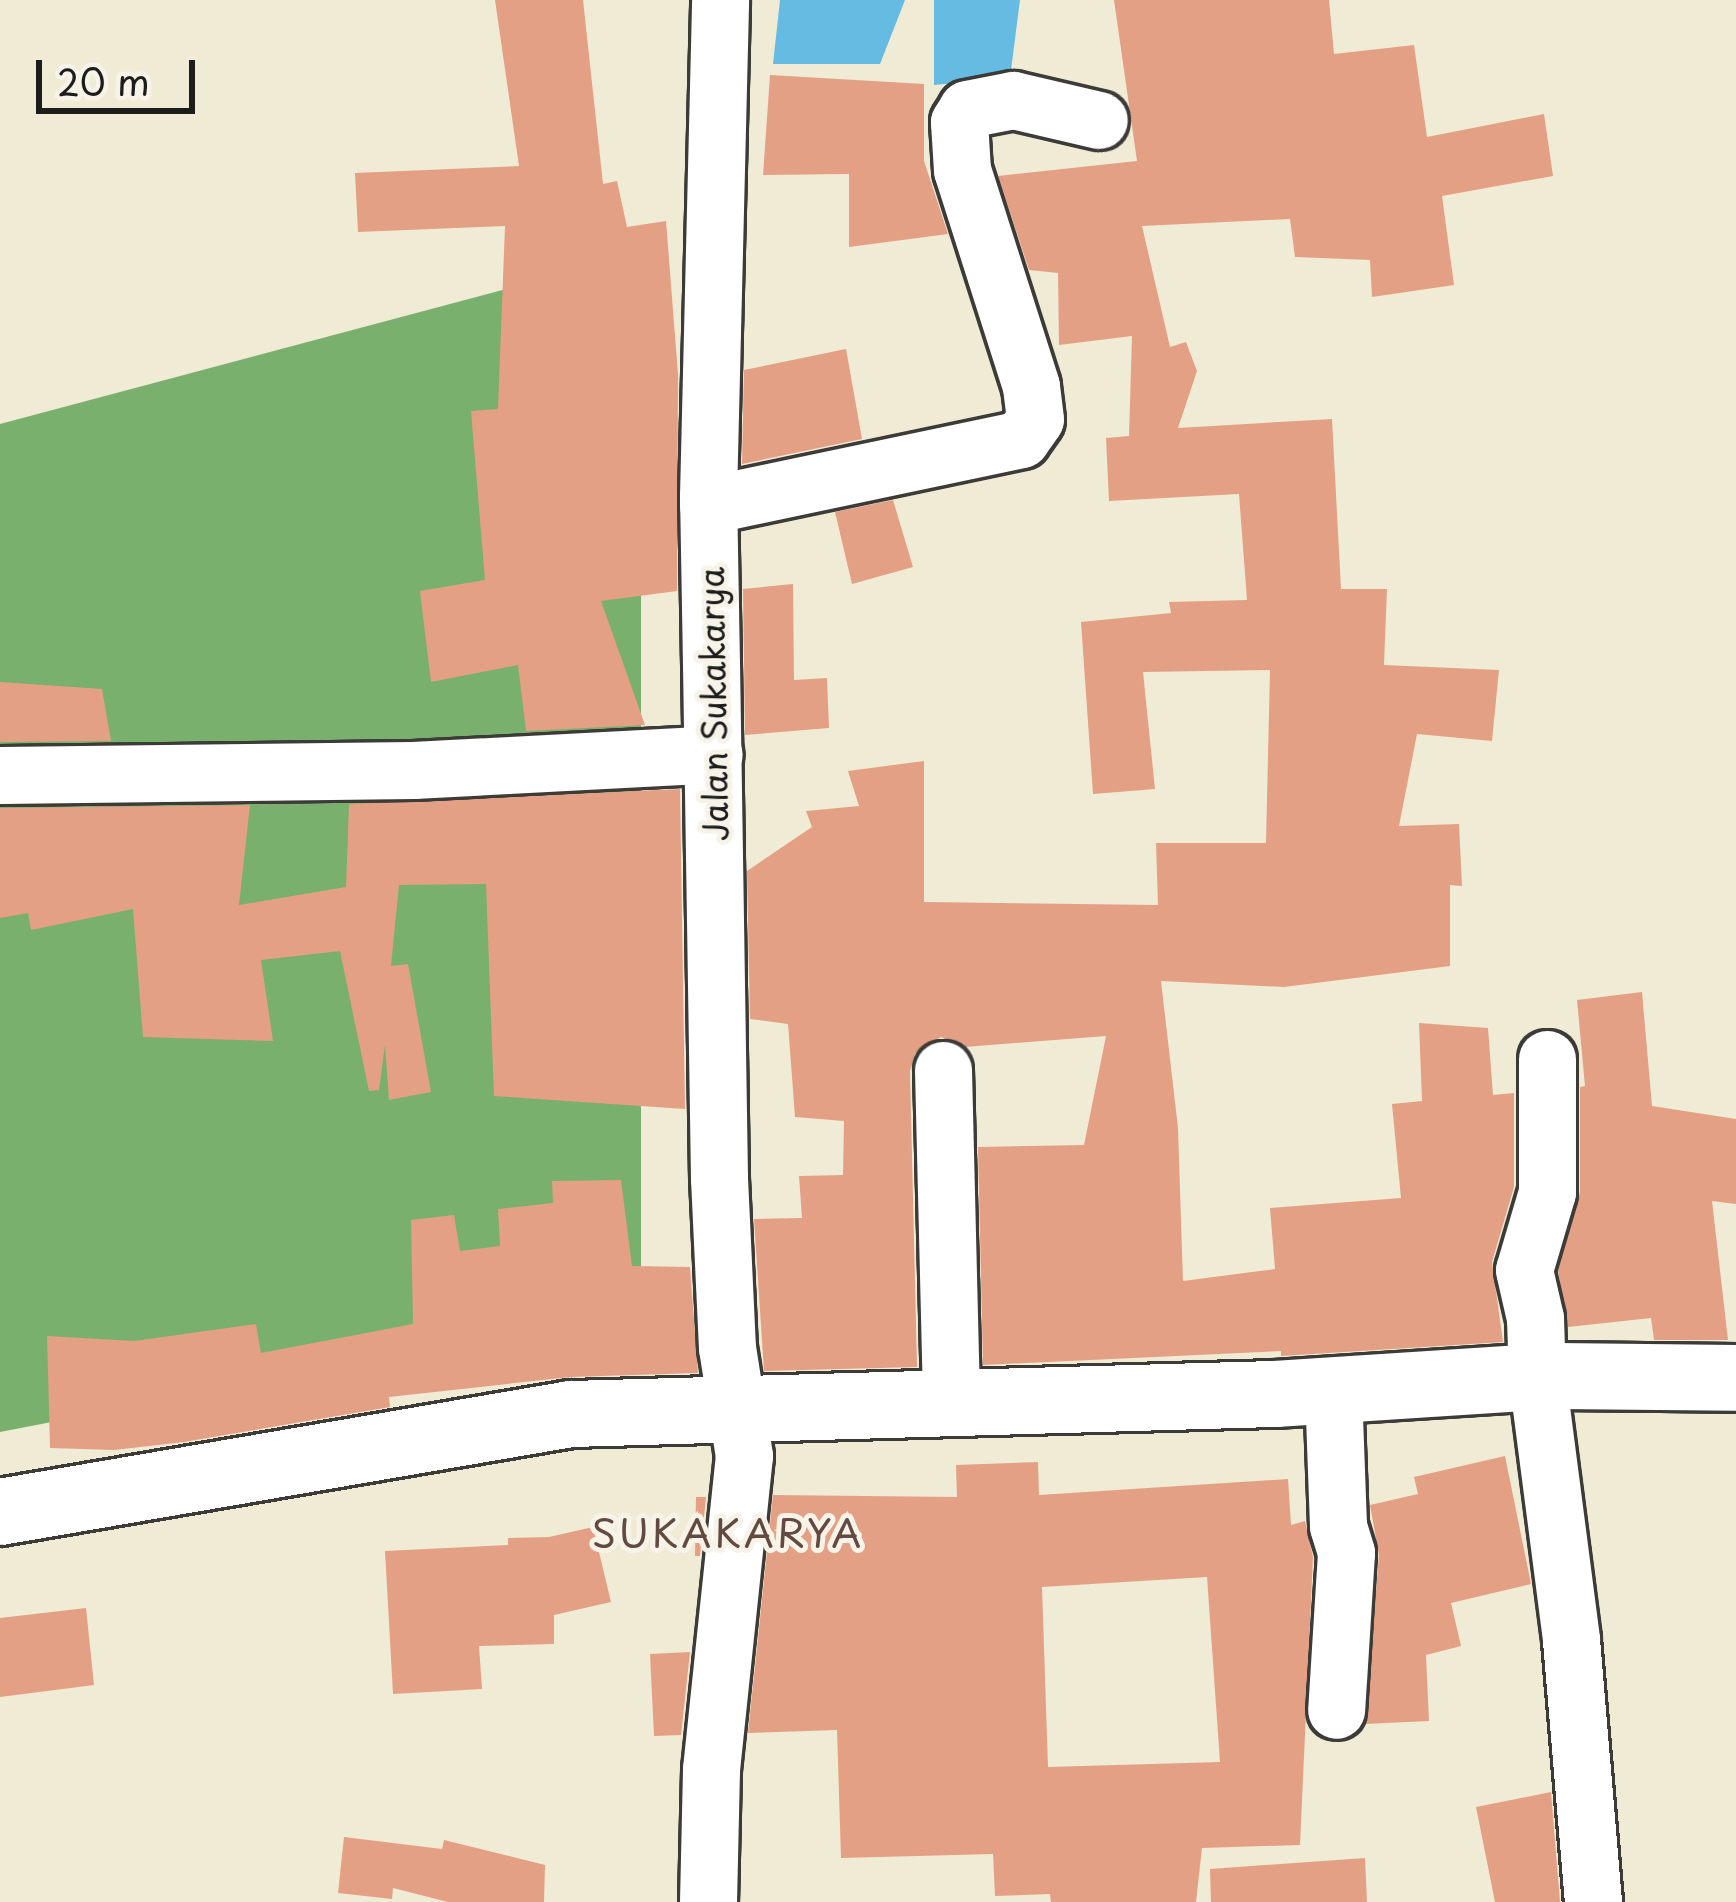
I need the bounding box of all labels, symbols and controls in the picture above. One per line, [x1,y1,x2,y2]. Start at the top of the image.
scale bar [42,36,201,110]
text: 20 m [57,54,150,108]
street label: Jalan Sukakarya [691,566,735,842]
district label: SUKAKARYA [594,1509,862,1555]

